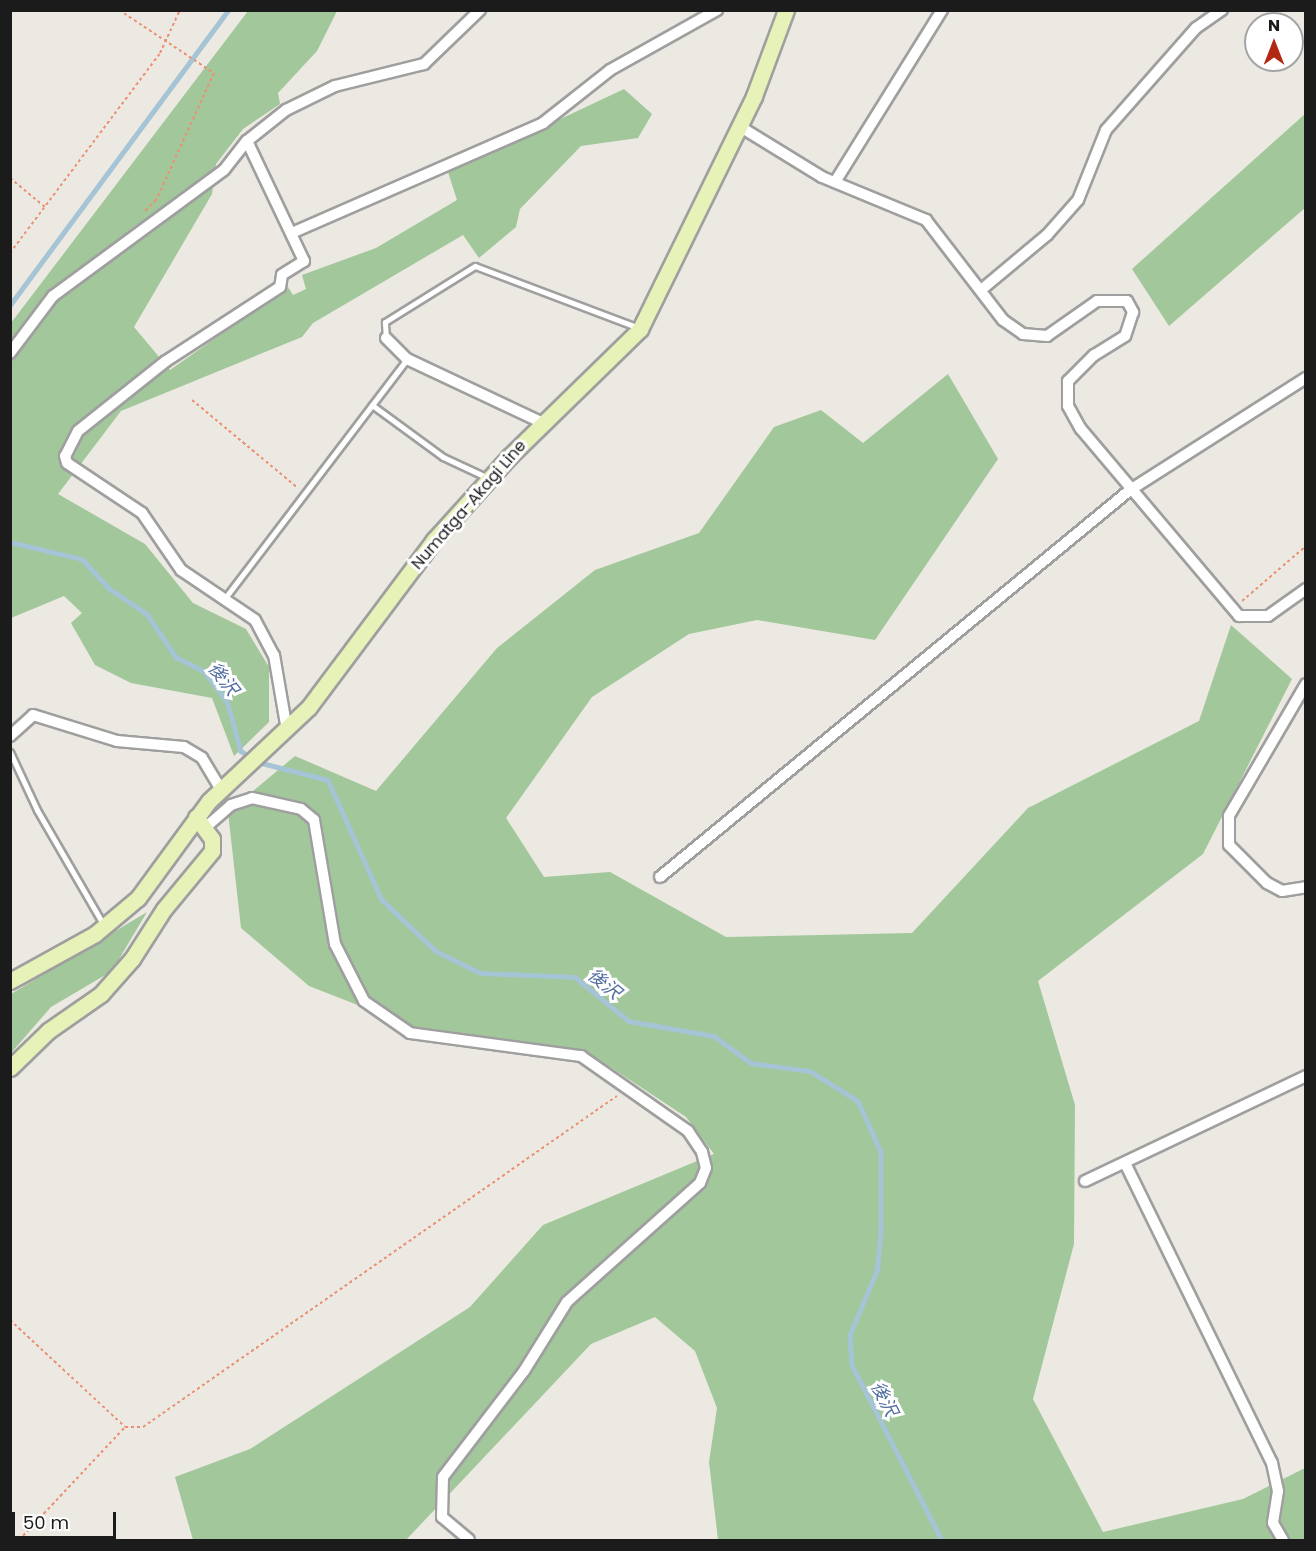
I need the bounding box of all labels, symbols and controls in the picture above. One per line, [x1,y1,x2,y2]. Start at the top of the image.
north arrow [1244,12,1304,72]
text: N [1268,14,1280,37]
street label: Numatga-Akagi Line [408,436,530,574]
water label: 後沢 [203,658,243,700]
water label: 後沢 [583,964,625,1004]
water label: 後沢 [866,1378,902,1420]
scale bar [15,1500,118,1538]
text: 50 m [23,1510,69,1535]

